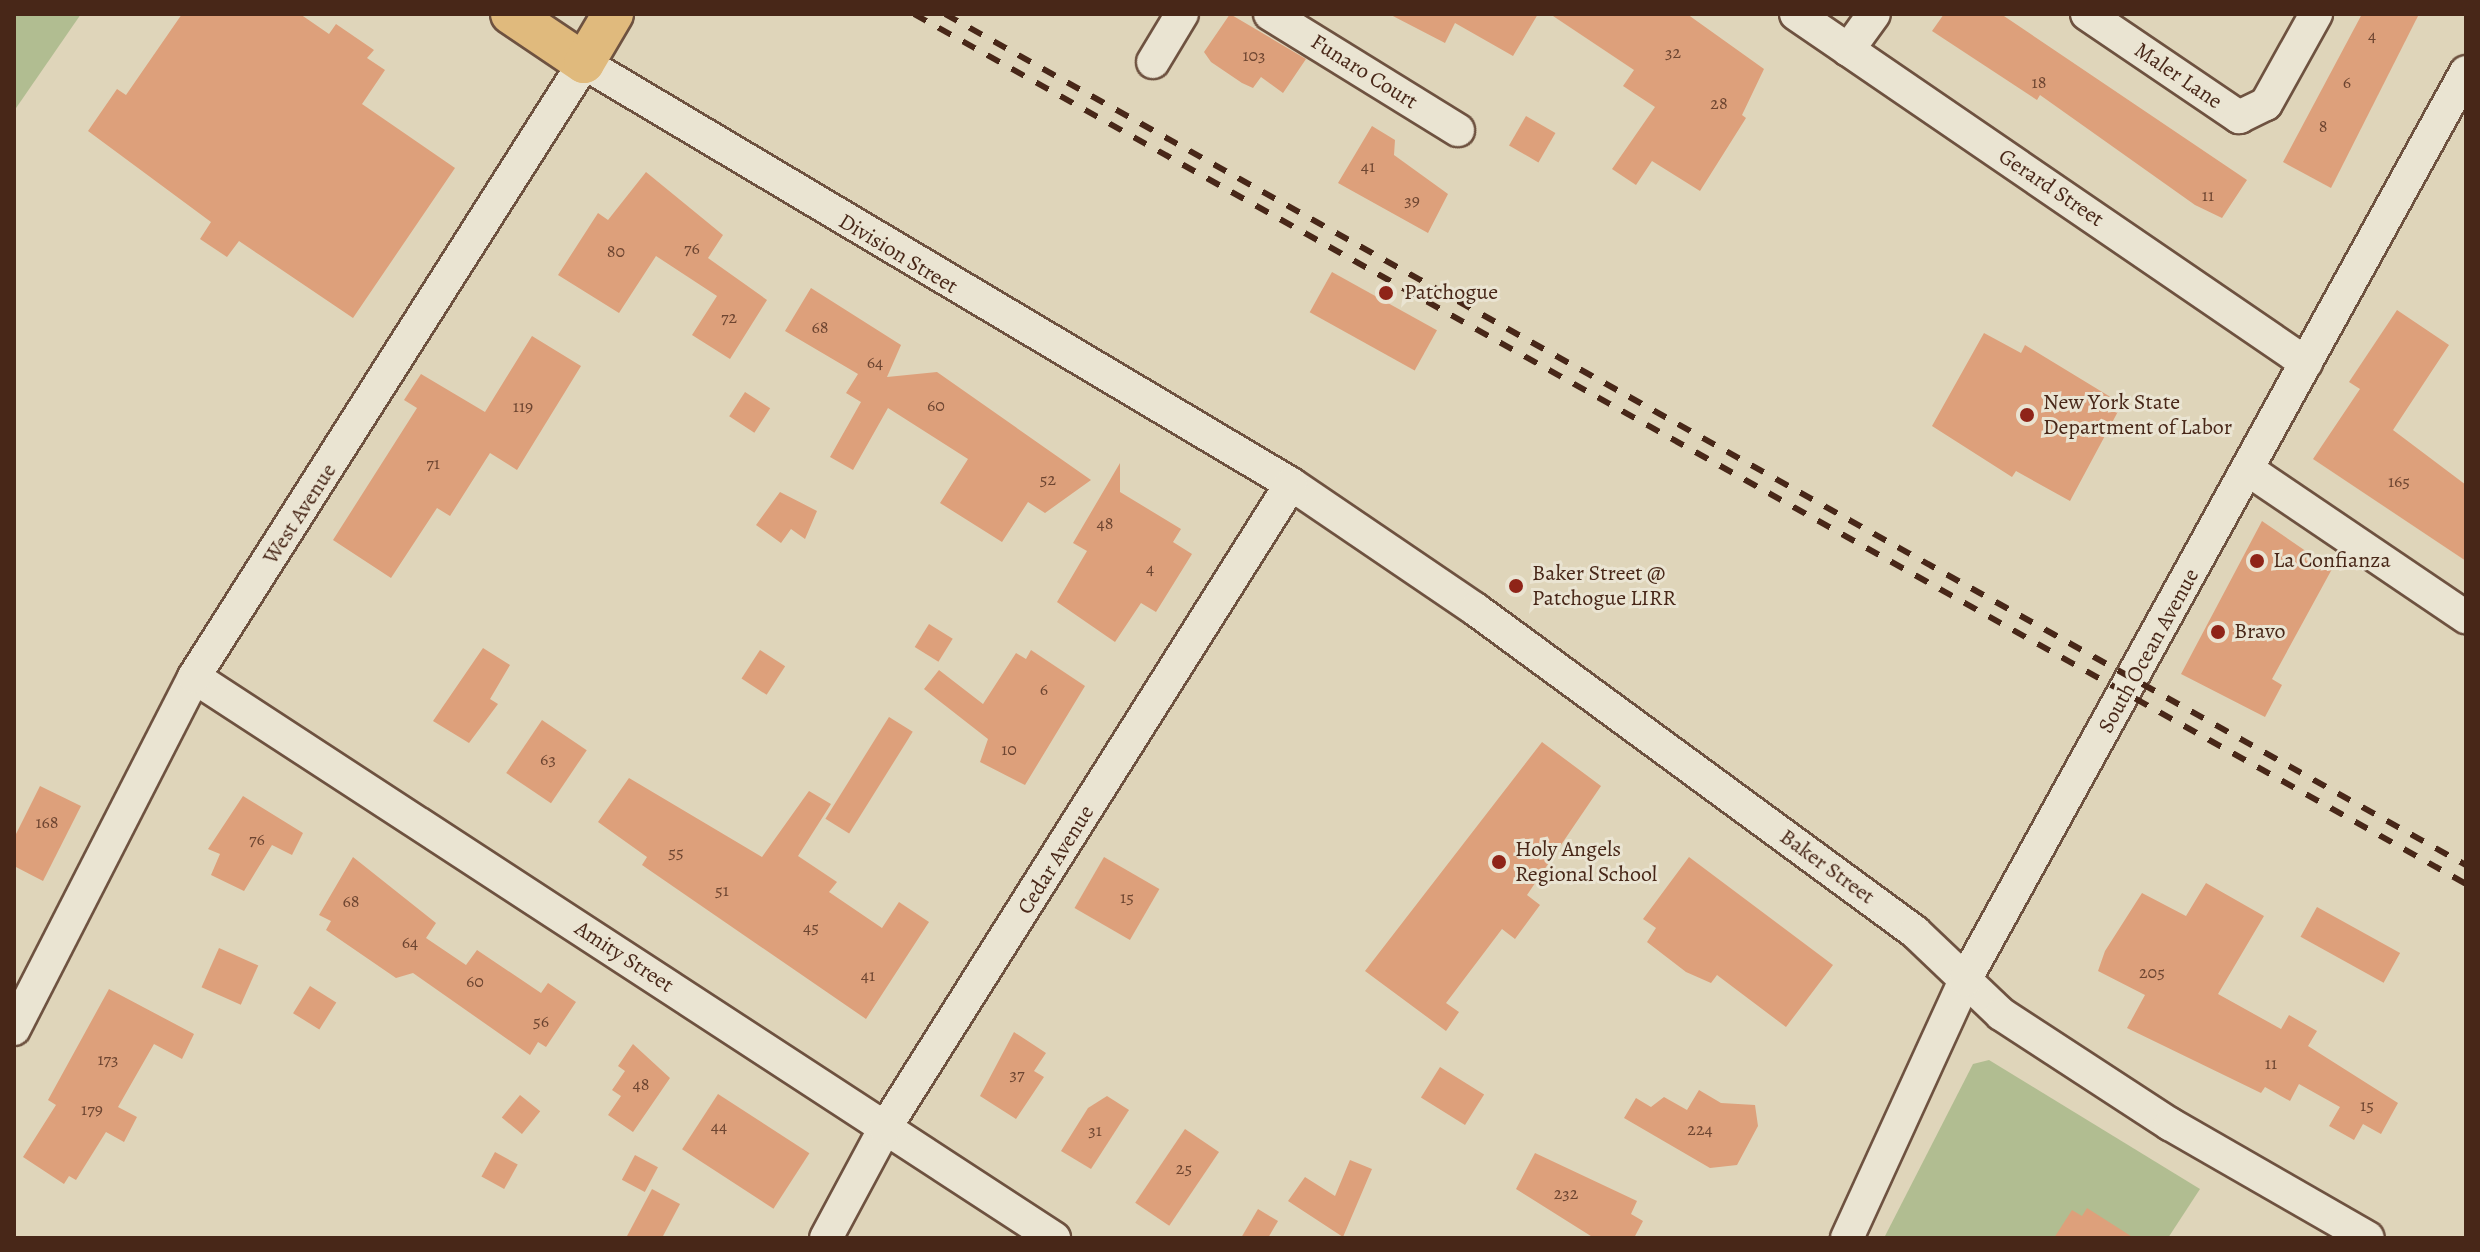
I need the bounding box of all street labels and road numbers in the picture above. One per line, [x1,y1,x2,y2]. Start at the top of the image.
street label: Funaro Court [1306,29,1422,115]
street label: Maler Lane [2129,37,2227,115]
street label: Gerard Street [1993,143,2109,233]
street label: Division Street [834,208,962,300]
street label: West Avenue [258,459,342,569]
street label: South Ocean Avenue [2093,564,2205,738]
street label: Cedar Avenue [1012,801,1100,919]
street label: Baker Street [1774,824,1880,910]
street label: Amity Street [570,915,678,999]

